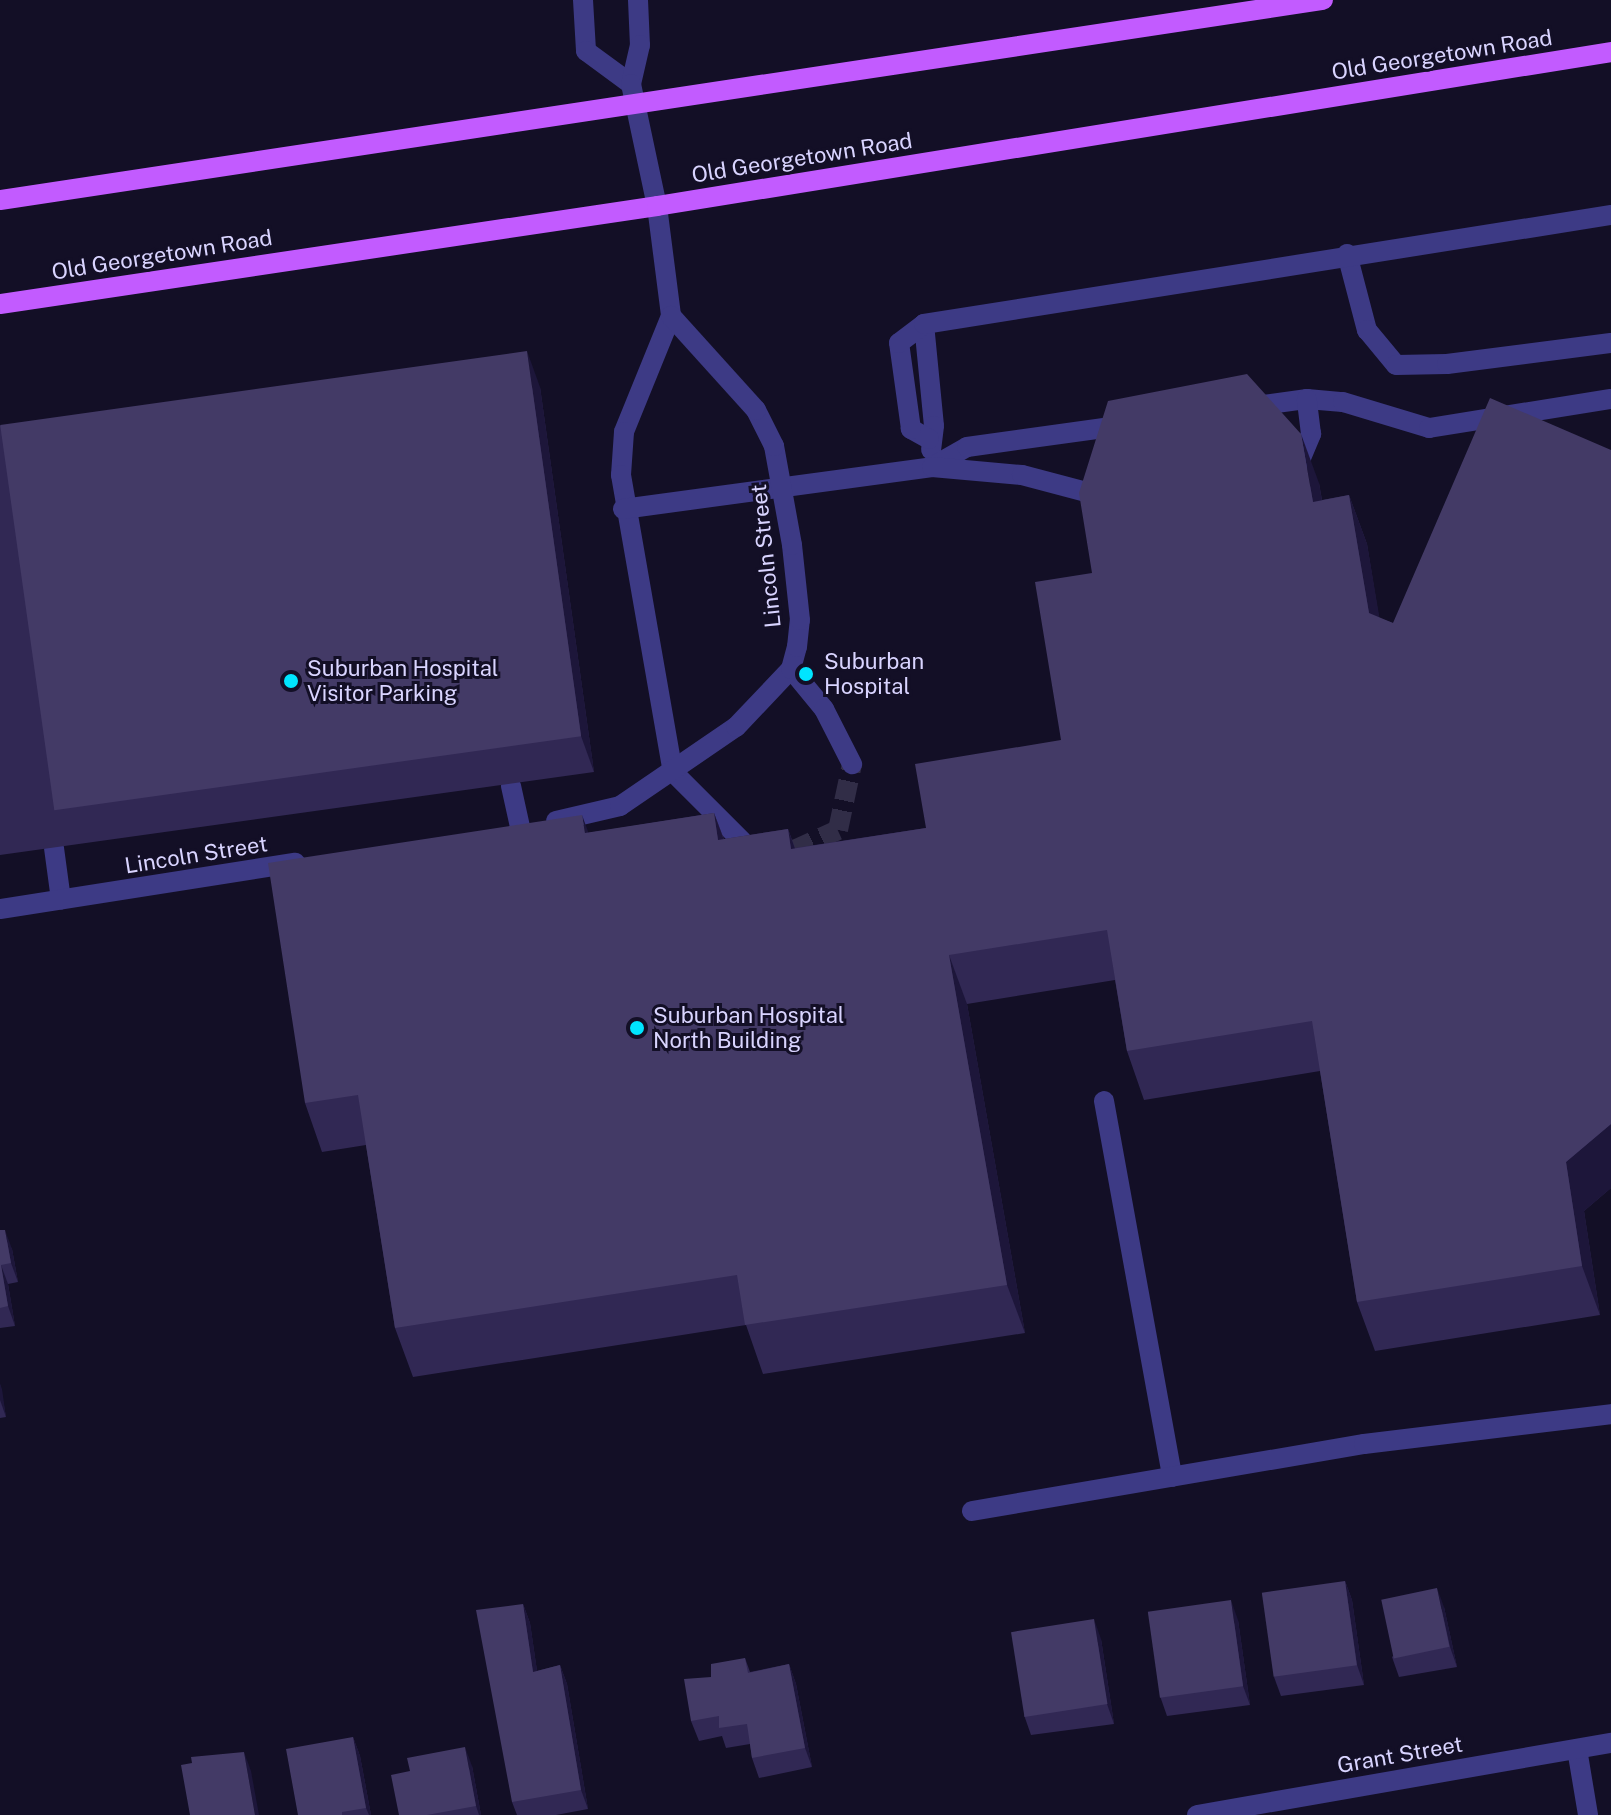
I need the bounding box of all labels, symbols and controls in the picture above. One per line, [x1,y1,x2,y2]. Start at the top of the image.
street label: Old Georgetown Road [1330,25,1554,85]
street label: Old Georgetown Road [690,128,914,188]
street label: Old Georgetown Road [50,225,274,285]
street label: Lincoln Street [745,483,787,629]
place label: Suburban Hospital [824,648,924,700]
place label: Suburban Hospital Visitor Parking [307,655,499,706]
marker: Suburban Hospital [795,663,817,685]
marker: Suburban Hospital Visitor Parking [282,672,300,690]
street label: Lincoln Street [123,831,269,879]
place label: Suburban Hospital North Building [653,1002,845,1054]
marker: Suburban Hospital North Building [628,1019,646,1037]
street label: Grant Street [1335,1731,1465,1779]

